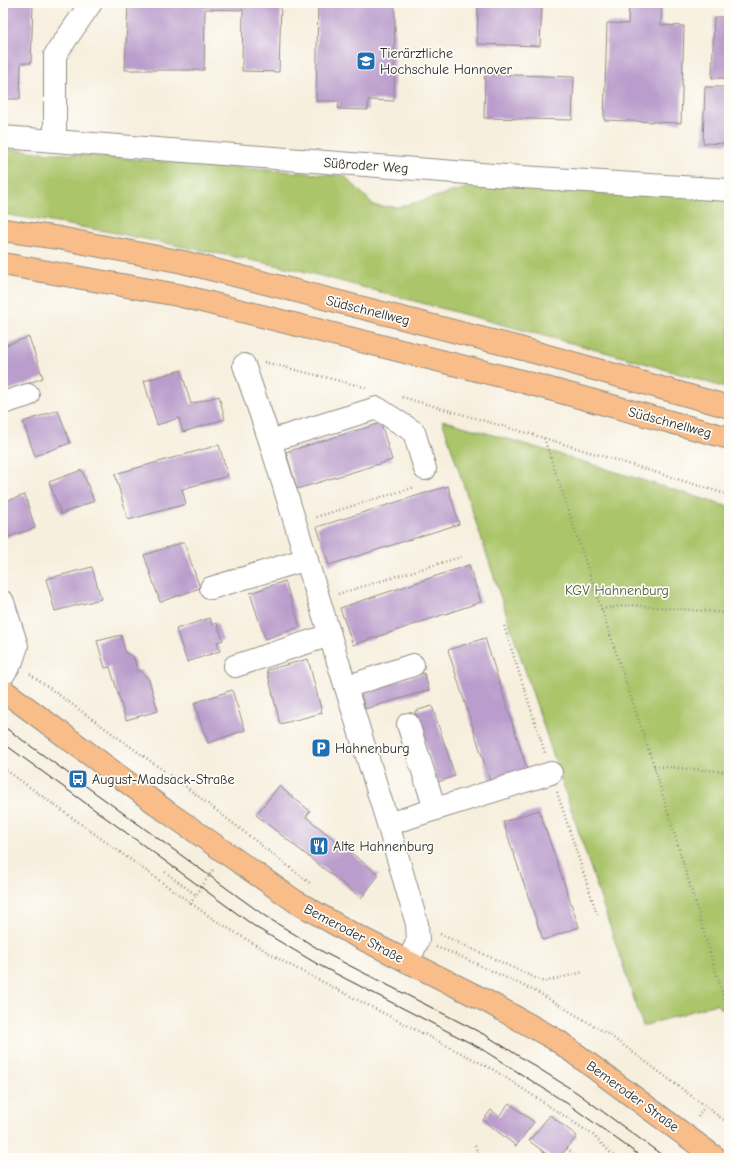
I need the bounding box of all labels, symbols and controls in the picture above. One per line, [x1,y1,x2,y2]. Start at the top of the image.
place label: Tierärztliche Hochschule Hannover [380,45,512,78]
school or university icon: Tierärztliche Hochschule Hannover [355,50,377,72]
street label: Süßroder Weg [323,154,409,177]
street label: Südschnellweg [324,292,412,329]
street label: Südschnellweg [626,403,713,442]
park label: KGV Hahnenburg [565,582,669,599]
parking icon: Hahnenburg [310,737,332,759]
place label: Hahnenburg [335,740,410,757]
bus stop icon: August-Madsack-Straße [67,768,89,790]
place label: August-Madsack-Straße [92,771,234,788]
restaurant icon: Alte Hahnenburg [308,835,330,857]
place label: Alte Hahnenburg [333,838,434,855]
street label: Bemeroder Straße [301,900,406,967]
street label: Bemeroder Straße [583,1057,682,1136]

